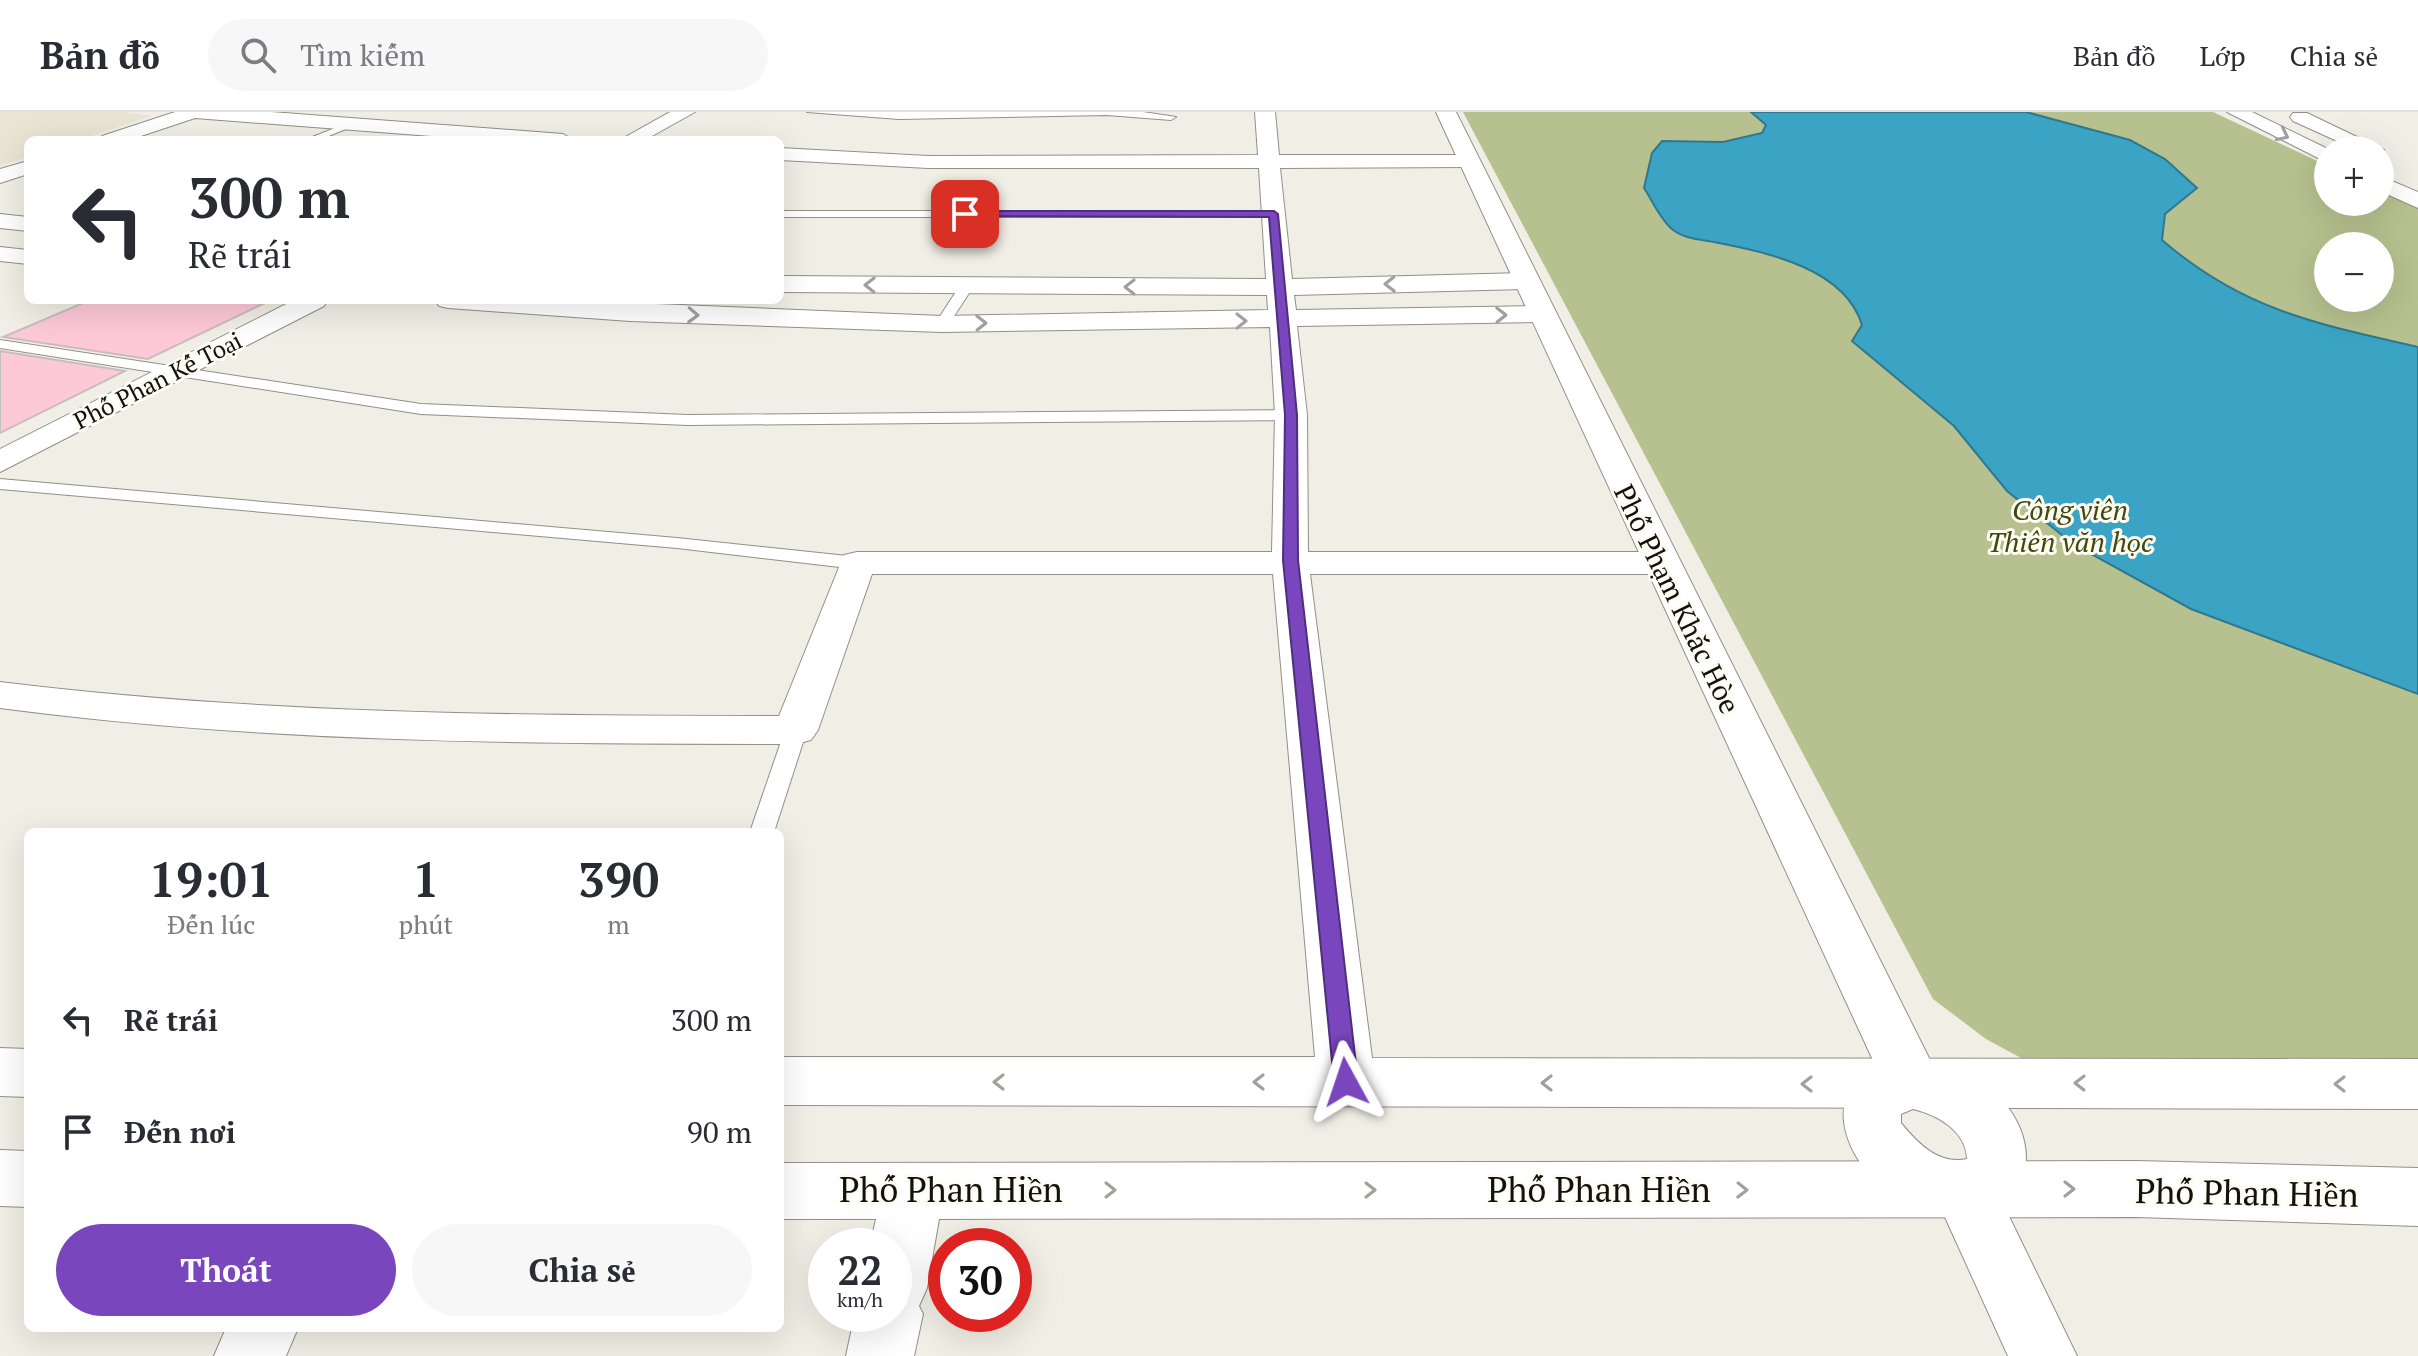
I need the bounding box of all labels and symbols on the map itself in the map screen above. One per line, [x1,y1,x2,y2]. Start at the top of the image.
one-way arrow [2274,125,2289,140]
pin [931,180,999,248]
one-way arrow [1383,275,1396,293]
one-way arrow [863,277,876,294]
one-way arrow [1123,278,1136,296]
one-way arrow [1495,306,1508,324]
one-way arrow [687,307,700,324]
one-way arrow [1235,312,1248,330]
one-way arrow [975,314,988,332]
street label: Phố Phan Kế Toại [68,324,247,436]
street label: Phố Phạm Khắc Hòe [1606,478,1749,719]
park label: Công viên Thiên văn học [1987,491,2154,560]
position arrow [1304,1040,1388,1124]
one-way arrow [992,1073,1005,1091]
one-way arrow [1252,1073,1265,1091]
one-way arrow [1540,1074,1553,1092]
one-way arrow [2073,1074,2086,1092]
one-way arrow [1800,1075,1813,1093]
one-way arrow [2333,1075,2346,1093]
street label: Phố Phan Hiền [839,1167,1063,1212]
street label: Phố Phan Hiền [1487,1167,1711,1212]
street label: Phố Phan Hiền [2135,1168,2359,1217]
one-way arrow [2063,1180,2076,1198]
one-way arrow [1104,1181,1117,1199]
one-way arrow [1364,1181,1377,1199]
one-way arrow [1736,1181,1749,1199]
speed limit sign: 30 [928,1228,1032,1332]

